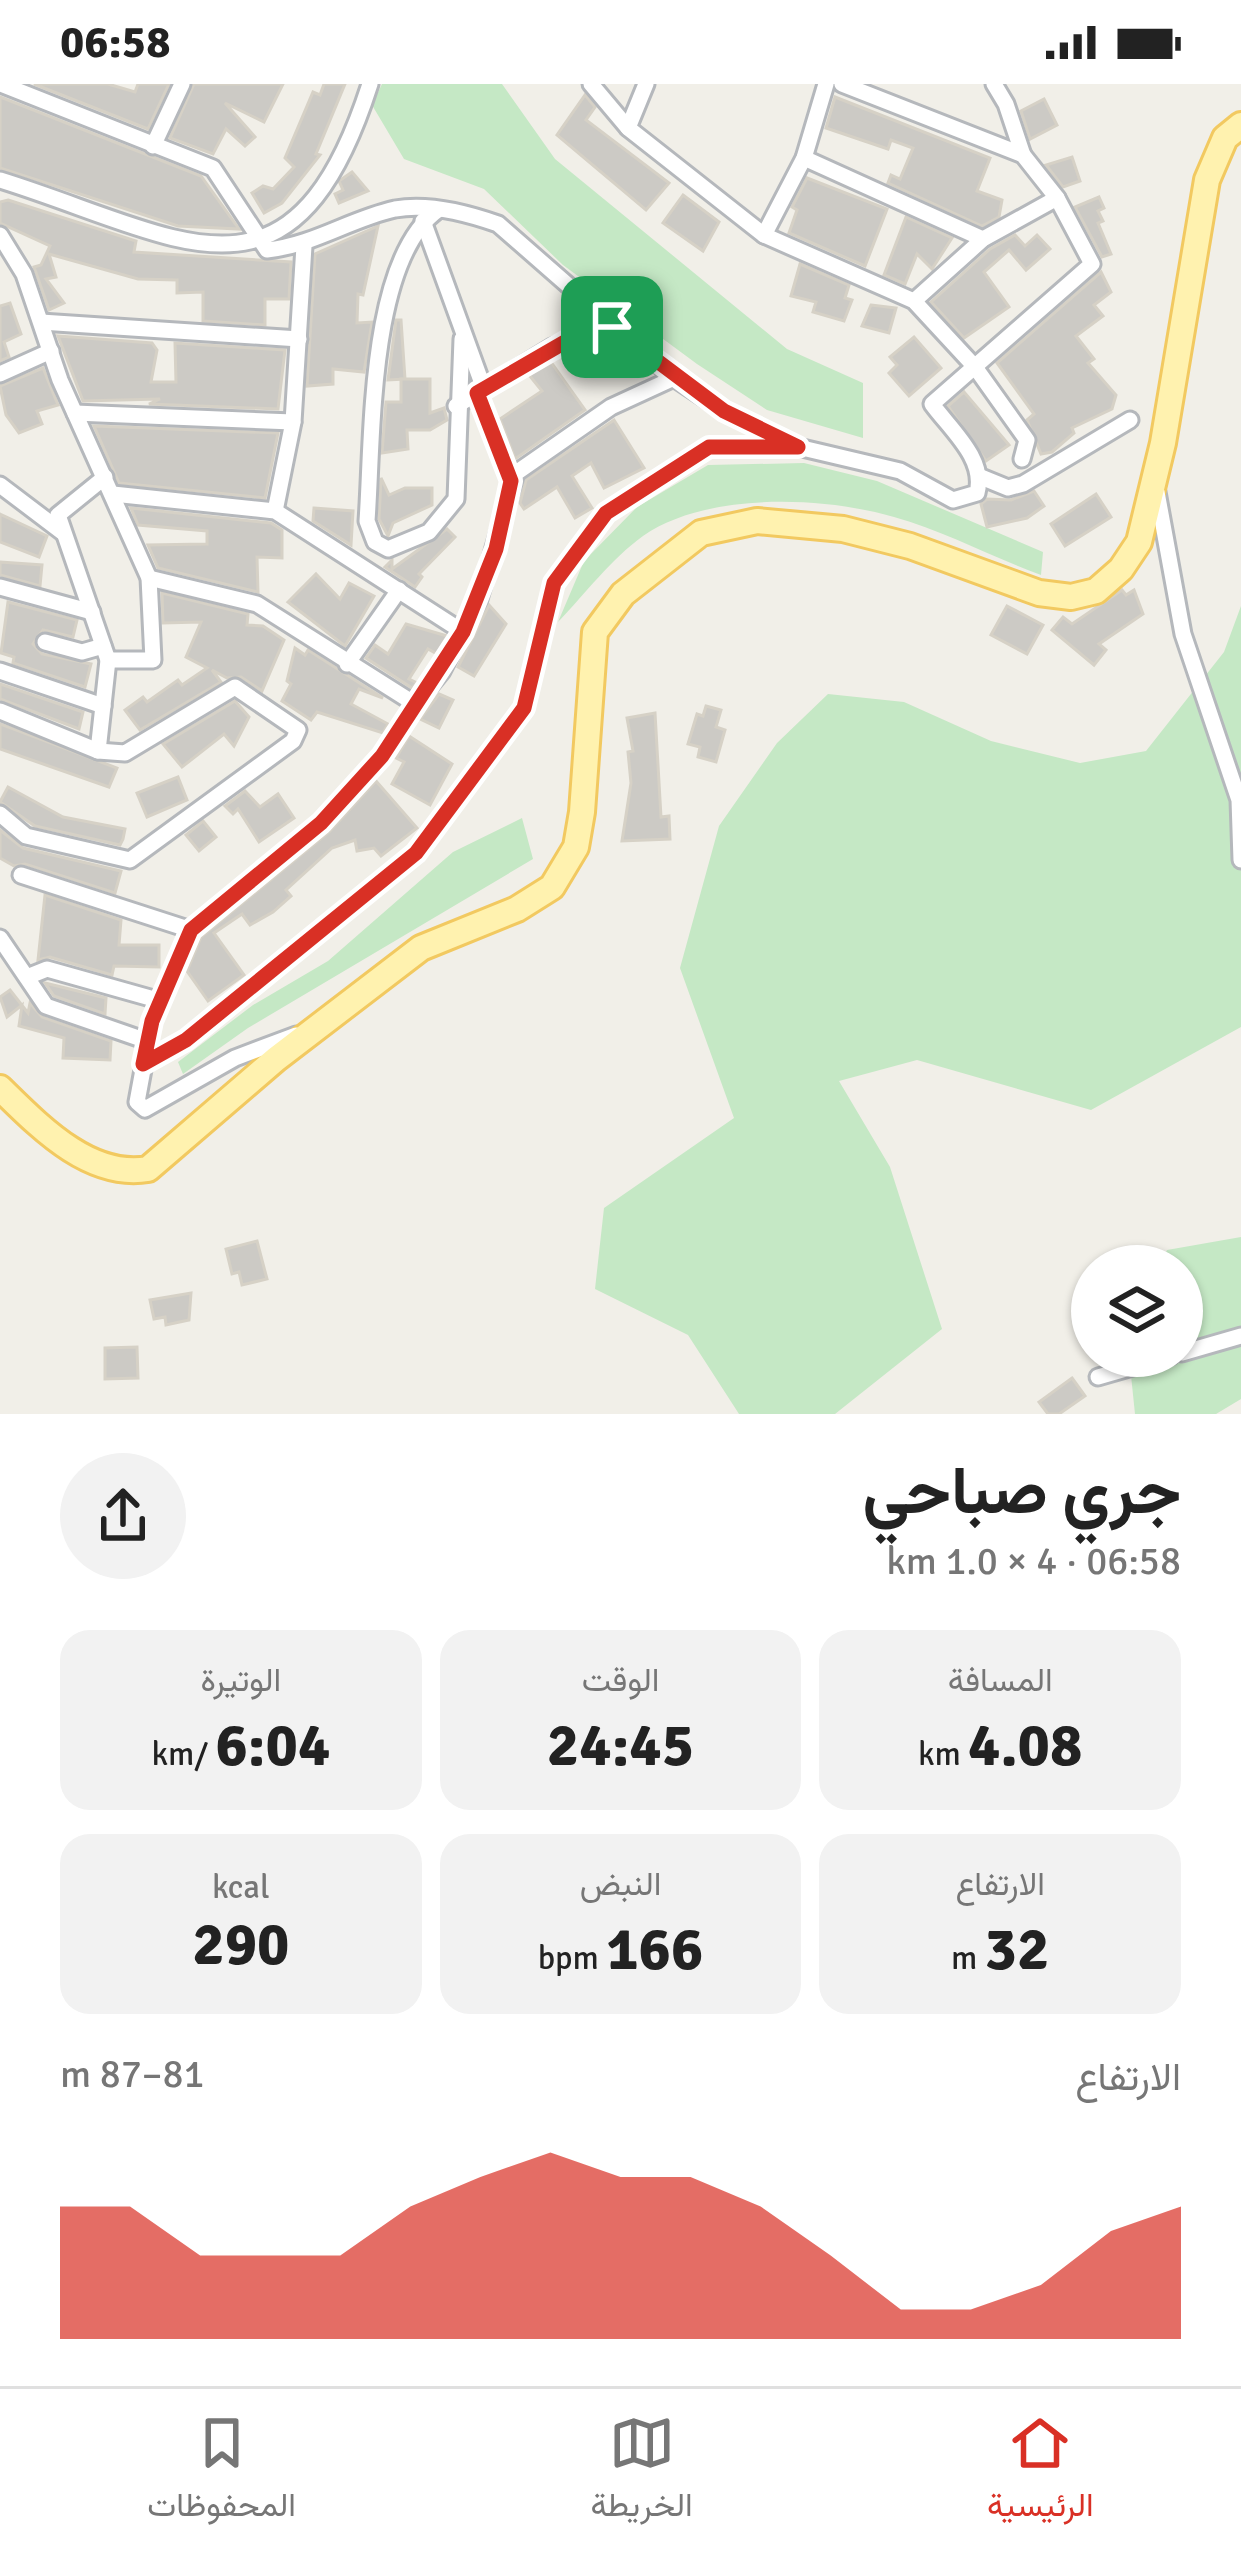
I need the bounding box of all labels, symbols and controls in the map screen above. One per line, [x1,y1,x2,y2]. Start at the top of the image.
text: 06:58 [60,15,170,70]
pin [561,276,663,378]
icon: arrive [579,294,645,360]
map controls [1071,1245,1203,1377]
button: layers [1071,1245,1203,1377]
text: جري صباحي [863,1451,1181,1532]
button: share [60,1453,186,1579]
text: 06:58 · 4 × 1.0 km [886,1537,1181,1585]
text: الوتيرة [201,1660,281,1701]
text: الوقت [582,1660,659,1701]
text: المسافة [948,1660,1053,1701]
text: 6:04 [215,1709,330,1783]
text: 24:45 [547,1709,694,1783]
text: 4.08 [968,1709,1082,1783]
text: /km [151,1734,215,1775]
text: km [918,1734,968,1775]
text: النبض [580,1864,661,1905]
text: الارتفاع [955,1864,1045,1905]
text: kcal [212,1867,270,1908]
text: 290 [192,1908,289,1982]
text: 166 [606,1913,703,1987]
text: 32 [985,1913,1049,1987]
text: bpm [538,1938,606,1979]
text: m [951,1938,985,1979]
text: 81–87 m [60,2050,205,2098]
text: الارتفاع [1075,2053,1181,2101]
tab: المحفوظات [147,2410,296,2534]
tab: الخريطة [590,2410,693,2534]
tab: الرئيسية [987,2410,1094,2534]

